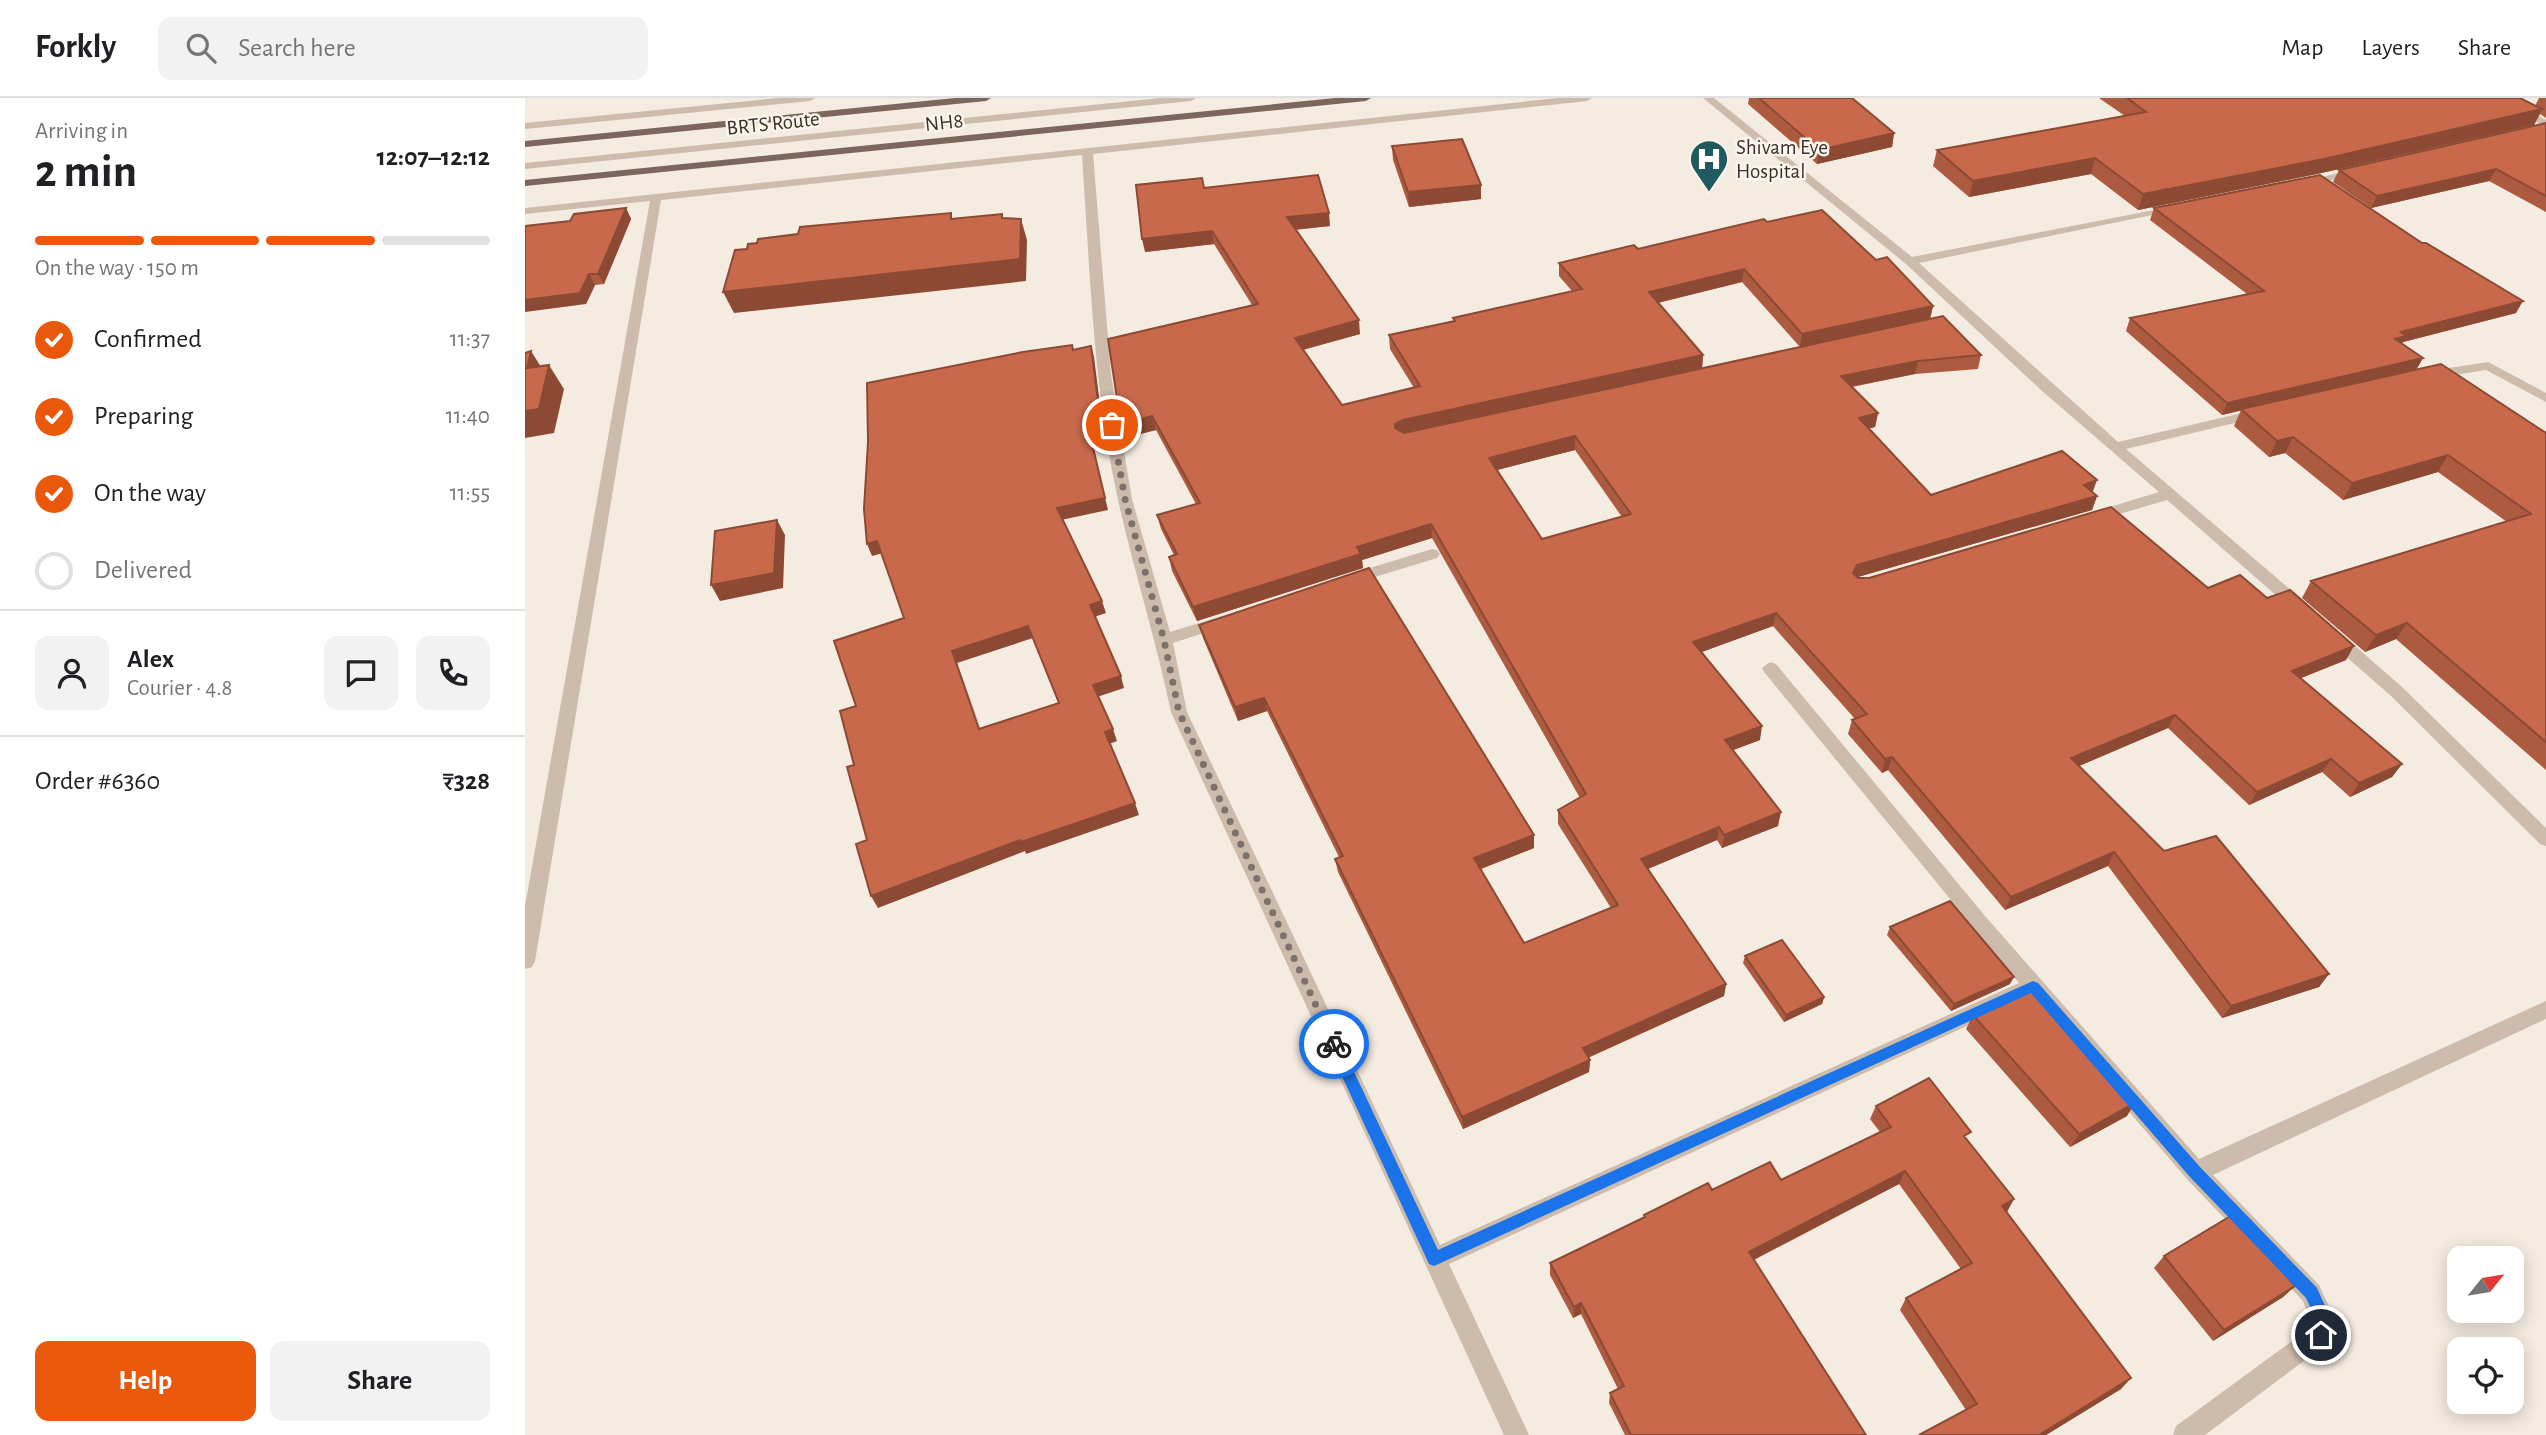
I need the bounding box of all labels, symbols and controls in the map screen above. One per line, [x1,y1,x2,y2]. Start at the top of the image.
search box [158,17,648,80]
icon: search [182,29,220,67]
text: Forkly [35,31,116,64]
text: Search here [238,35,356,61]
text: Map [2281,36,2323,60]
text: Layers [2361,36,2420,60]
text: Share [2458,36,2511,60]
street label: BRTS Route [725,108,821,139]
street label: NH8 [924,110,964,135]
text: Arriving in [35,120,128,143]
place label: Shivam Eye Hospital [1736,137,1828,182]
hospital icon: Shivam Eye Hospital [1688,138,1730,193]
text: 12:07–12:12 [377,144,490,170]
text: 2 min [35,149,137,195]
text: On the way · 150 m [35,257,199,280]
icon: check [35,321,73,359]
text: Confirmed [94,326,202,352]
text: 11:37 [450,328,490,351]
pin [1082,395,1142,455]
icon: check [35,398,73,436]
text: Preparing [94,403,193,429]
text: 11:40 [446,405,490,428]
icon: bag [1093,406,1131,444]
icon: check [35,475,73,513]
text: On the way [94,480,206,506]
text: 11:55 [450,482,490,505]
text: Delivered [94,557,192,583]
button: person [35,636,109,710]
button: chat [324,636,398,710]
button: phone [416,636,490,710]
text: Alex [127,646,174,672]
text: Courier · 4.8 [127,677,232,700]
text: Order #6360 [35,768,160,794]
text: ₹328 [443,768,490,794]
courier [1299,1009,1369,1079]
icon: bike [1315,1025,1353,1063]
north arrow [2447,1246,2523,1323]
map controls [2447,1246,2524,1414]
pin [2291,1305,2351,1365]
icon: home [2302,1316,2340,1354]
button: locate [2447,1337,2524,1414]
button: Help [35,1341,256,1421]
button: Share [270,1341,490,1421]

